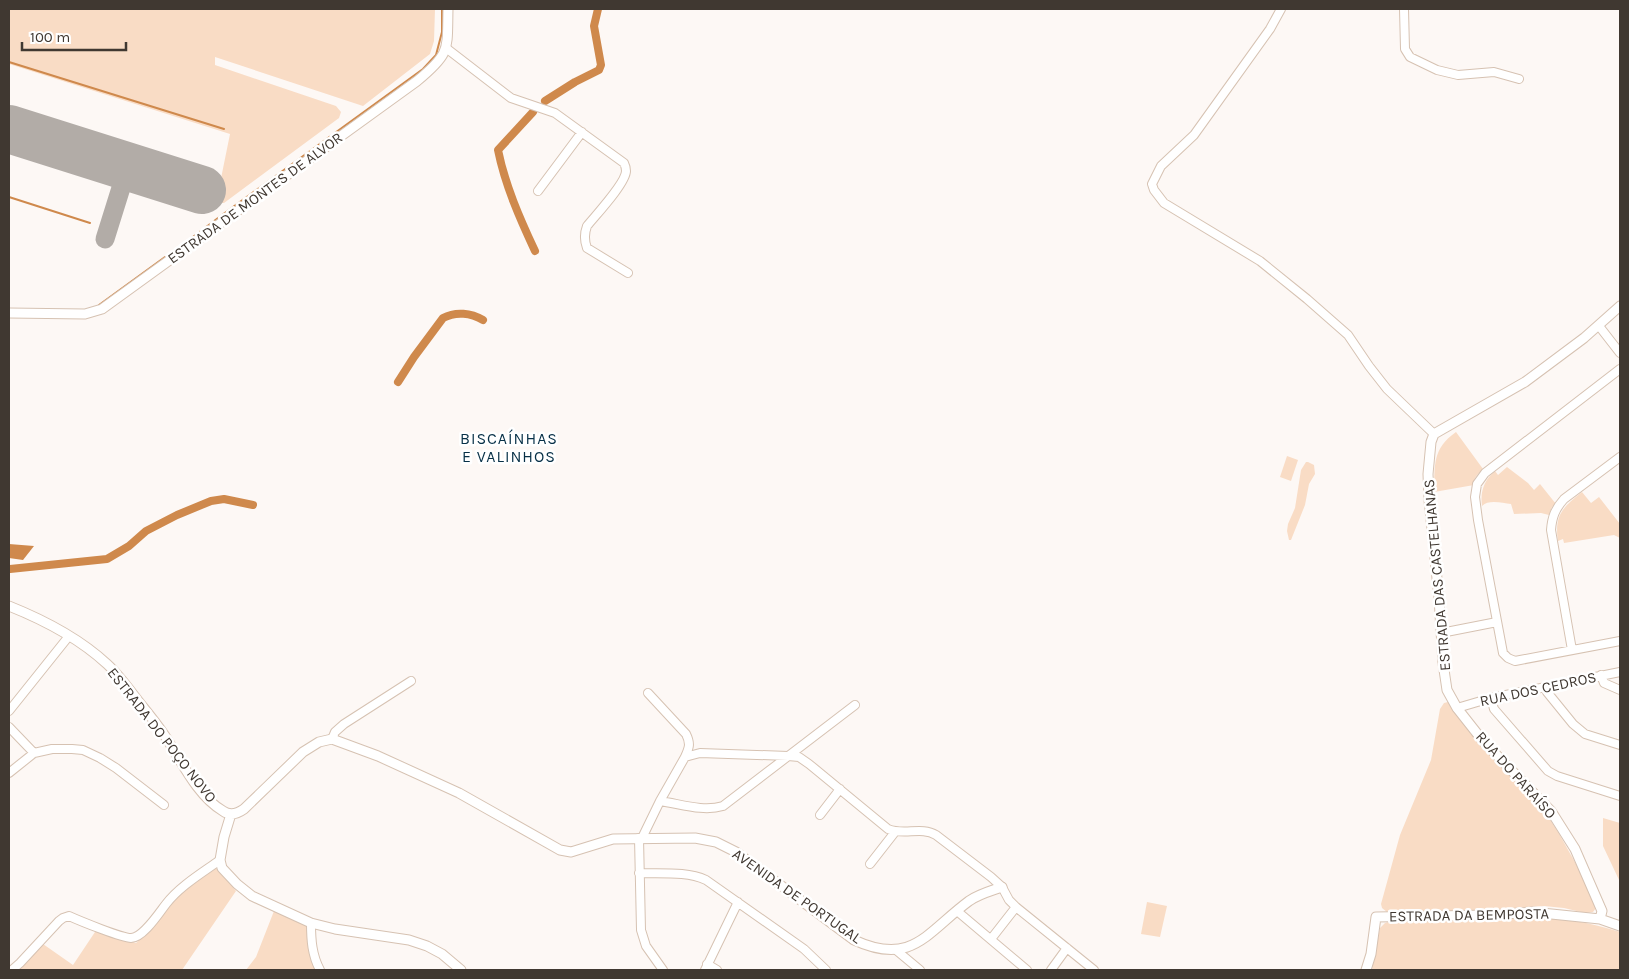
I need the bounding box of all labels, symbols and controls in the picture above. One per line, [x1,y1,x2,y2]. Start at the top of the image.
scale bar [22,20,126,52]
text: 100 m [30,28,70,46]
street label: ESTRADA DE MONTES DE ALVOR [164,128,346,268]
district label: BISCAÍNHAS E VALINHOS [460,429,558,466]
street label: ESTRADA DAS CASTELHANAS [1420,478,1454,672]
street label: ESTRADA DO POÇO NOVO [104,664,220,806]
street label: RUA DOS CEDROS [1478,668,1598,710]
street label: RUA DO PARAÍSO [1472,728,1560,822]
street label: AVENIDA DE PORTUGAL [729,845,865,947]
street label: ESTRADA DA BEMPOSTA [1389,905,1550,925]

